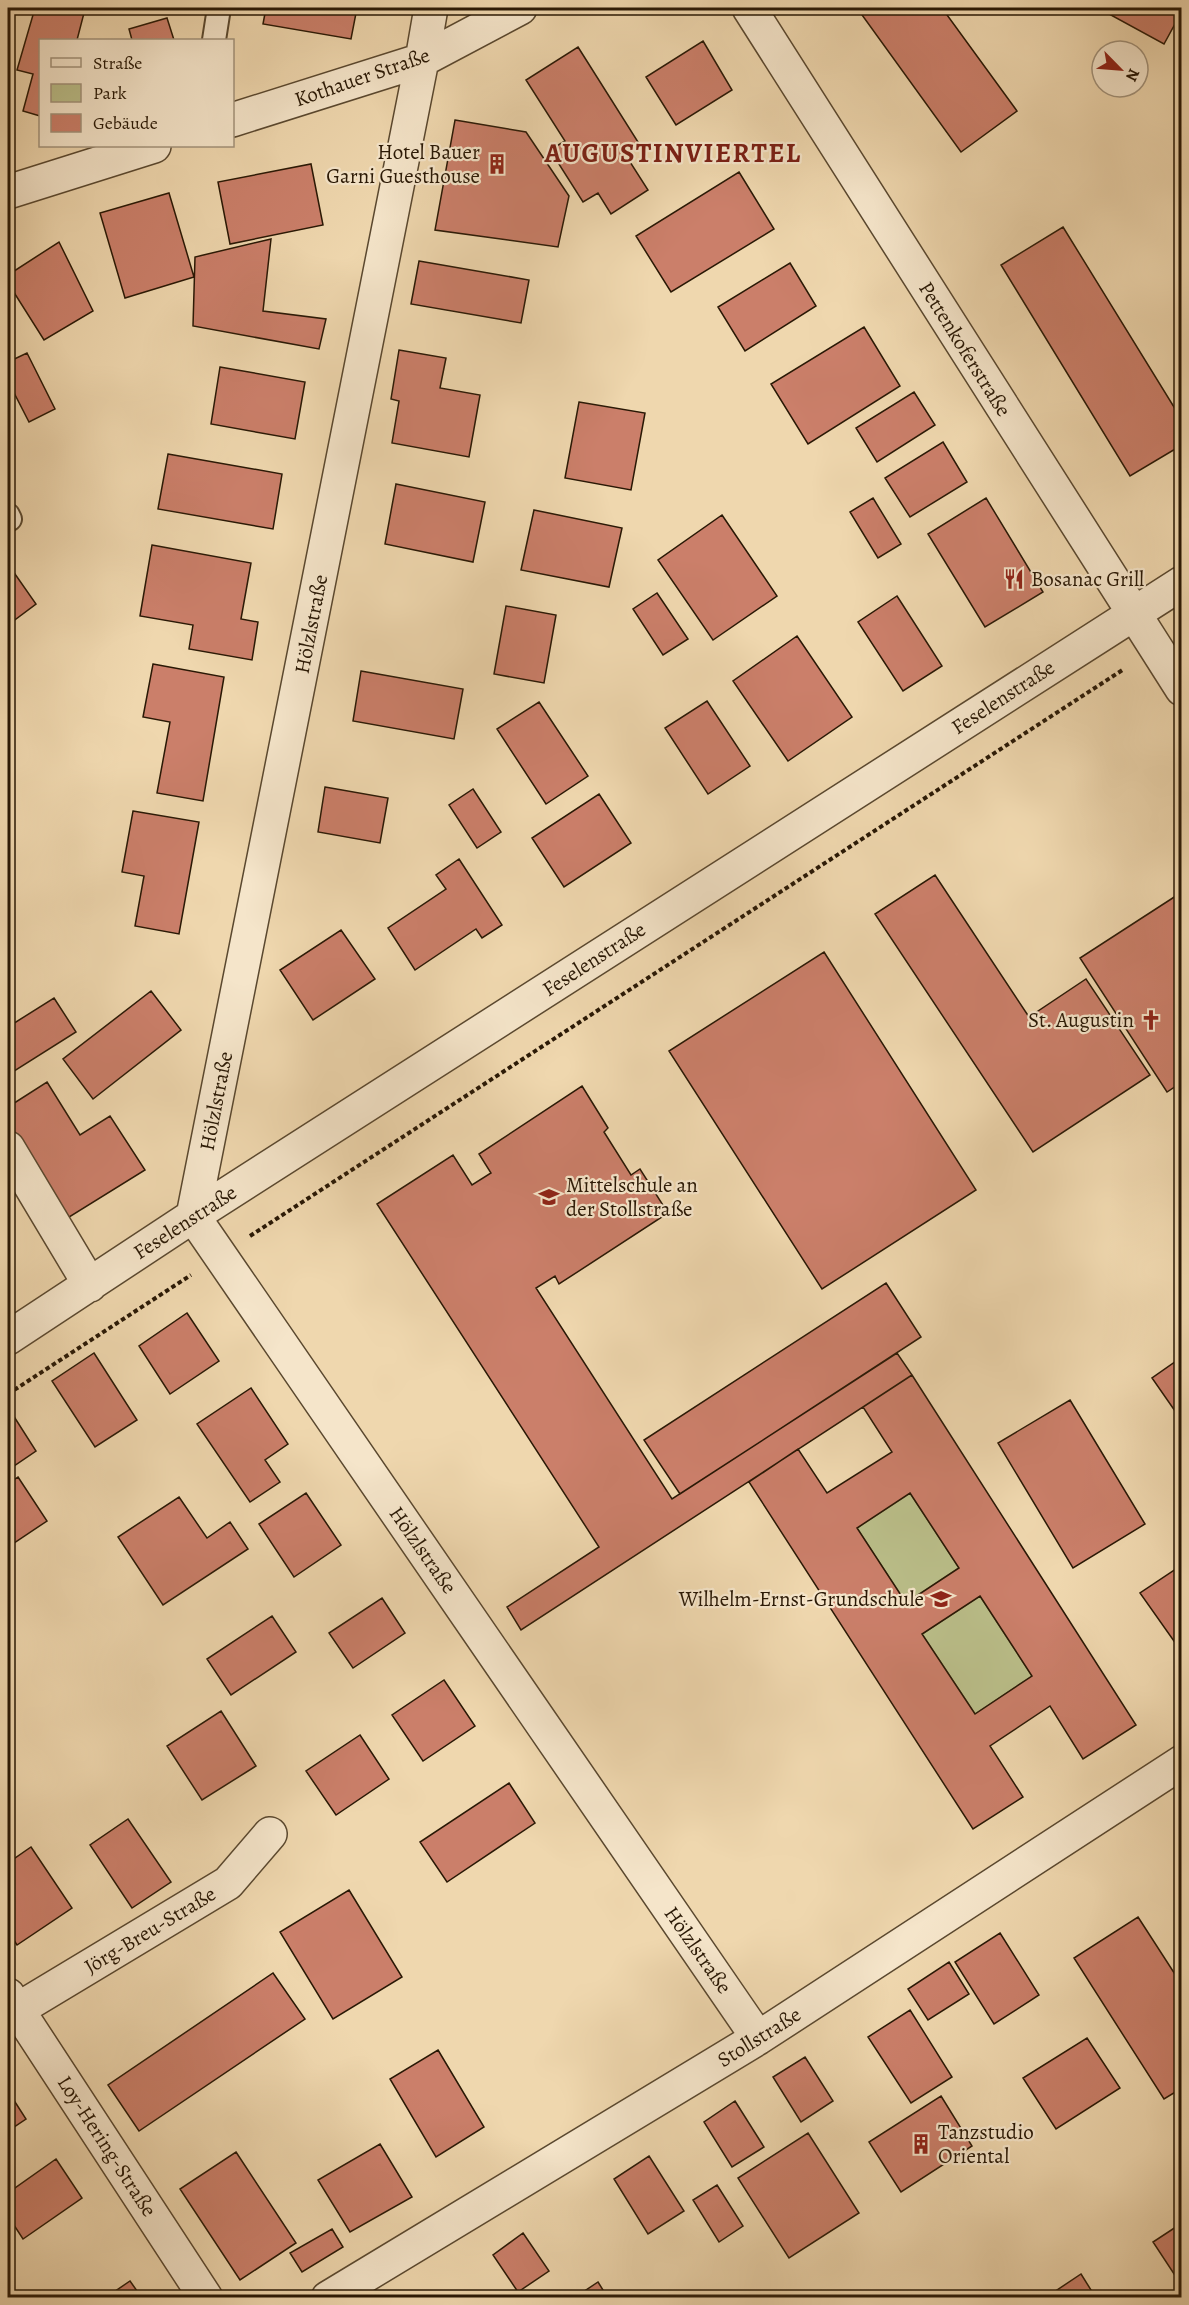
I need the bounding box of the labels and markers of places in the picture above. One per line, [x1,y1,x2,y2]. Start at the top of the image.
place label: Hotel Bauer Garni Guesthouse [326,138,480,190]
building icon: Hotel Bauer Garni Guesthouse [485,152,509,176]
place label: Bosanac Grill [1031,565,1144,593]
restaurant icon: Bosanac Grill [1002,567,1026,591]
place label: St. Augustin [1028,1006,1134,1034]
church icon: St. Augustin [1139,1008,1163,1032]
place label: Mittelschule an der Stollstraße [566,1171,698,1223]
school or university icon: Mittelschule an der Stollstraße [537,1185,561,1209]
place label: Wilhelm-Ernst-Grundschule [678,1585,924,1613]
school or university icon: Wilhelm-Ernst-Grundschule [929,1587,953,1611]
place label: Tanzstudio Oriental [938,2118,1034,2170]
building icon: Tanzstudio Oriental [909,2132,933,2156]

